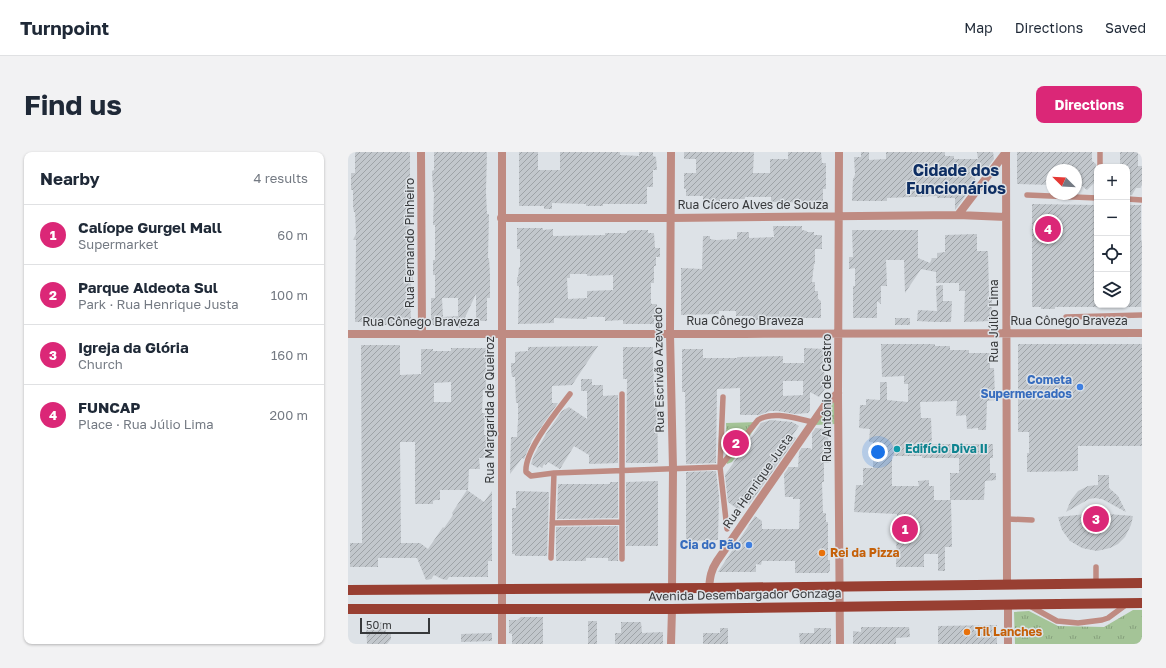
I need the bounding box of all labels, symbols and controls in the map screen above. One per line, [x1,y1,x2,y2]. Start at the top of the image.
text: Turnpoint [20,16,109,39]
text: Map [964,19,993,36]
text: Directions [1015,19,1083,36]
text: Saved [1105,19,1146,36]
button: Directions [1036,86,1142,123]
text: Find us [24,88,122,121]
district label: Cidade dos Funcionários [906,160,1006,198]
north arrow [1046,164,1082,200]
map controls [1094,164,1130,308]
button: + [1094,164,1130,200]
text: Nearby [40,168,100,189]
text: 4 results [254,170,308,186]
street label: Rua Fernando Pinheiro [402,178,417,308]
street label: Rua Cícero Alves de Souza [677,197,829,212]
button: − [1094,200,1130,236]
pin: 4 [1035,214,1061,244]
text: Calíope Gurgel Mall [78,218,222,236]
text: 1 [50,227,56,243]
text: 60 m [277,227,308,243]
text: Supermarket [78,236,159,252]
button: locate [1094,236,1130,272]
button: layers [1094,272,1130,308]
text: Parque Aldeota Sul [78,278,218,296]
street label: Rua Júlio Lima [986,279,1001,363]
text: 2 [49,287,57,303]
text: 100 m [271,287,308,303]
text: Park · Rua Henrique Justa [78,296,239,312]
street label: Rua Escrivão Azevedo [650,307,667,433]
street label: Rua Cônego Braveza [686,313,804,328]
street label: Rua Cônego Braveza [1010,313,1128,328]
street label: Rua Cônego Braveza [362,314,480,329]
street label: Rua Antônio de Castro [819,334,834,462]
street label: Rua Margarida de Queiroz [482,336,497,484]
text: Igreja da Glória [78,338,189,356]
text: 3 [49,347,57,363]
text: 160 m [271,347,308,363]
text: Church [78,356,123,372]
place label: Cometa Supermercados [980,372,1072,401]
marker: Cometa Supermercados [1075,382,1085,392]
text: FUNCAP [78,398,140,416]
text: 4 [49,407,57,423]
text: 200 m [270,407,308,423]
text: Place · Rua Júlio Lima [78,416,214,432]
pin: 2 [723,428,749,458]
street label: Rua Henrique Justa [719,430,796,531]
place label: Edifício Diva II [905,441,988,456]
your location [868,442,888,462]
marker: Edifício Diva II [892,444,902,454]
pin: 3 [1083,504,1109,534]
pin: 1 [892,514,918,544]
place label: Cia do Pão [680,537,741,552]
marker: Cia do Pão [744,540,754,550]
place label: Rei da Pizza [830,545,900,560]
marker: Rei da Pizza [817,548,827,558]
street label: Avenida Desembargador Gonzaga [648,585,842,604]
scale bar [360,616,430,635]
text: 50 m [366,618,392,631]
place label: Til Lanches [975,624,1043,639]
marker: Til Lanches [962,627,972,637]

